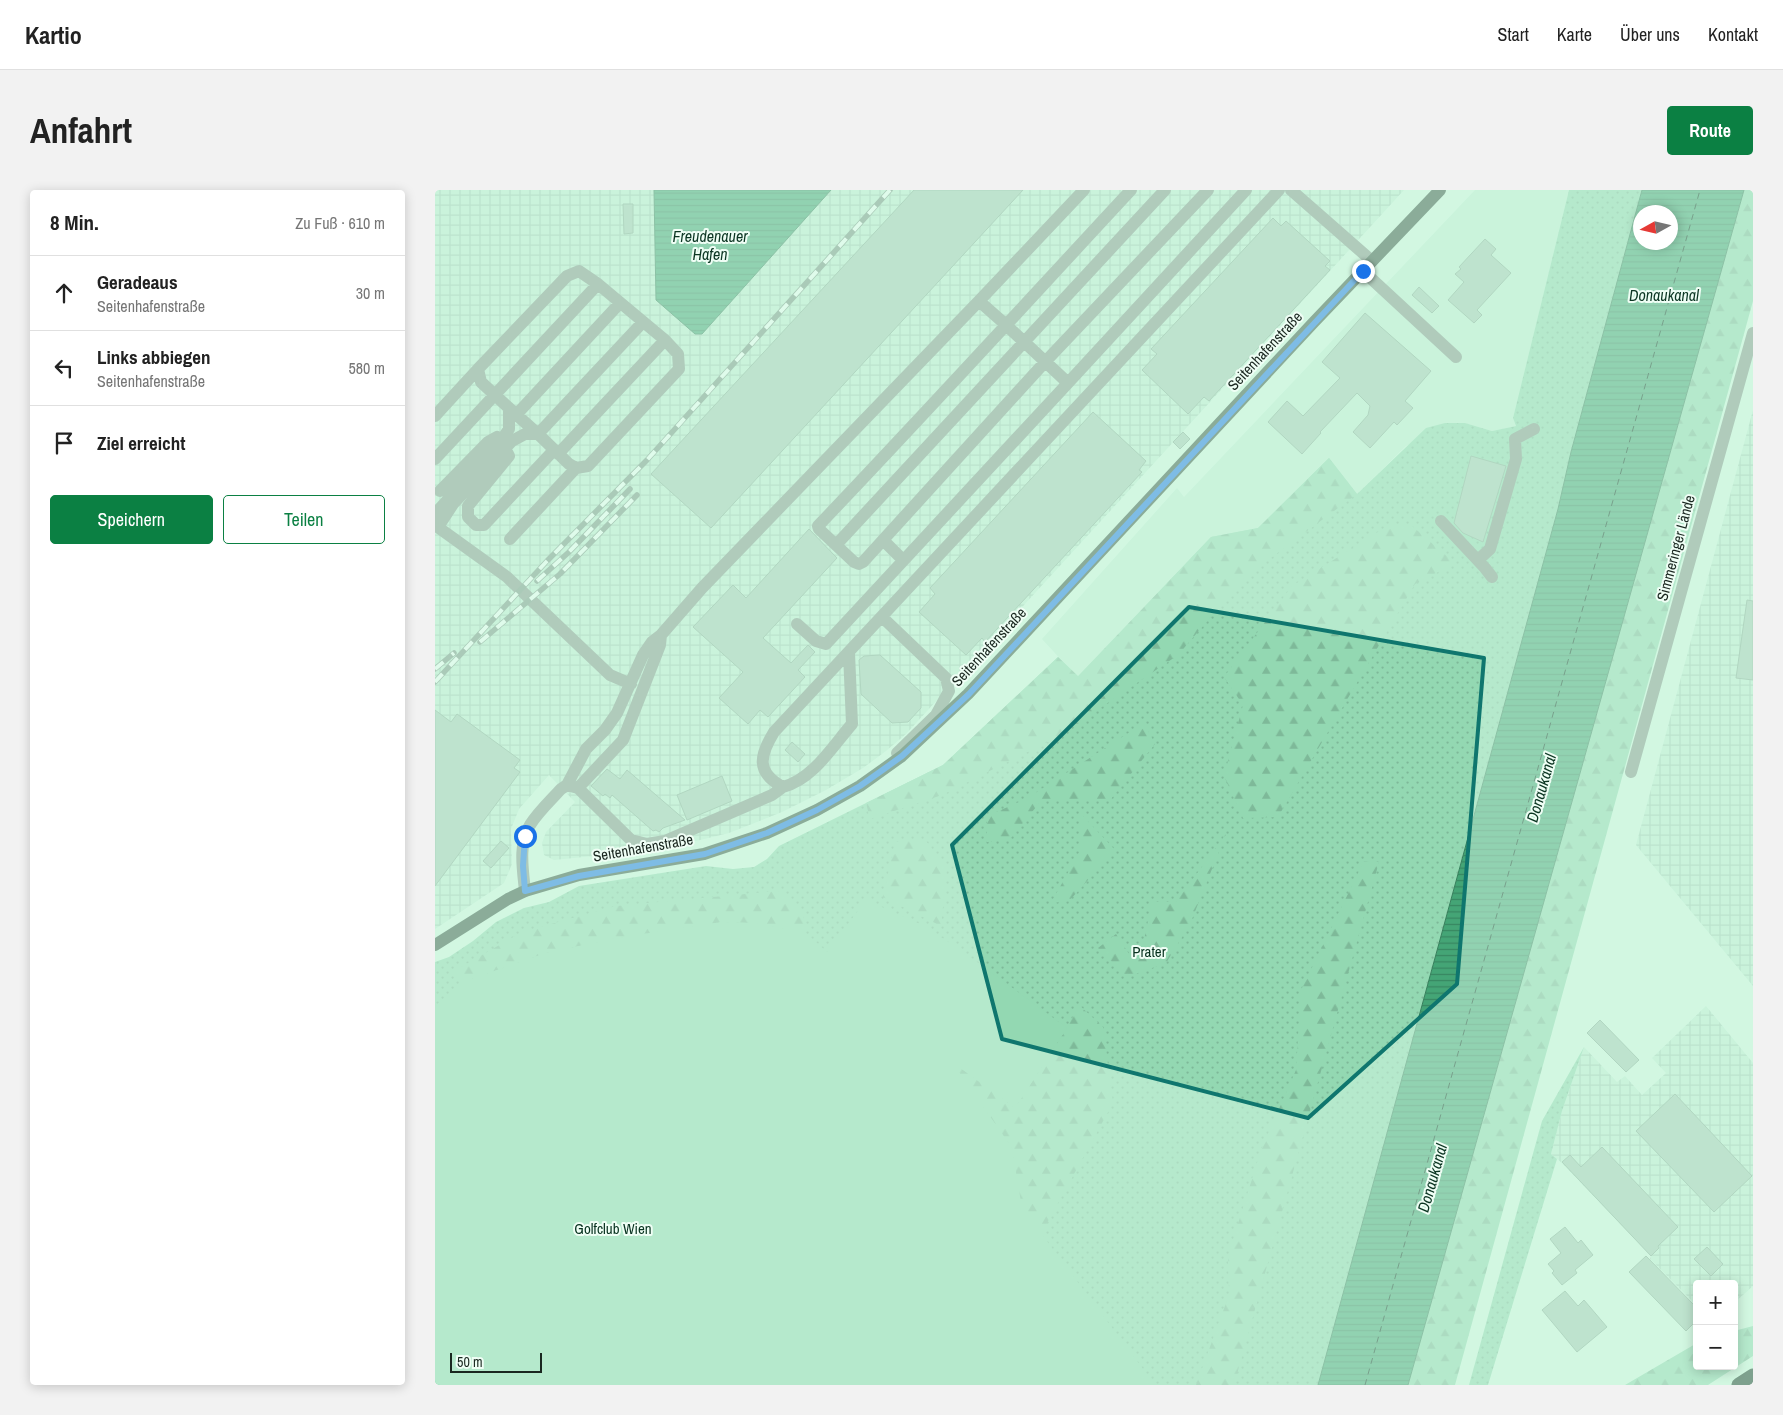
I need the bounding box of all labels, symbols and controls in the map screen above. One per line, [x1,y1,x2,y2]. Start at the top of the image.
text: Kartio [25,19,82,51]
text: Start [1498,22,1529,47]
text: Karte [1557,22,1592,47]
text: Über uns [1620,22,1680,47]
text: Kontakt [1708,22,1758,47]
button: Route [1667,106,1753,155]
text: Anfahrt [30,107,132,154]
north arrow [1633,205,1678,250]
text: 8 Min. [50,208,99,237]
text: Zu Fuß · 610 m [295,212,385,234]
water label: Freudenauer Hafen [672,225,748,265]
route end [1352,260,1375,283]
text: Geradeaus [97,269,178,295]
icon: ahead [50,279,78,307]
text: 30 m [356,282,385,304]
water label: Donaukanal [1629,284,1700,306]
text: Seitenhafenstraße [97,295,205,317]
street label: Seitenhafenstraße [1222,306,1307,395]
text: Links abbiegen [97,344,210,370]
icon: left [50,354,78,382]
text: 580 m [349,357,385,379]
text: Seitenhafenstraße [97,370,205,392]
icon: arrive [50,429,78,457]
text: Ziel erreicht [97,430,185,456]
street label: Simmeringer Lände [1651,493,1700,603]
button: Speichern [50,495,213,544]
button: Teilen [223,495,385,544]
street label: Seitenhafenstraße [946,602,1031,691]
water label: Donaukanal [1521,750,1562,825]
route start [514,825,537,848]
street label: Seitenhafenstraße [591,828,695,867]
park label: Prater [1132,941,1166,962]
water label: Donaukanal [1412,1140,1453,1215]
park label: Golfclub Wien [574,1218,652,1239]
map controls [1693,1280,1738,1370]
button: + [1693,1280,1738,1325]
button: − [1693,1325,1738,1370]
scale bar [450,1350,543,1373]
text: 50 m [457,1353,483,1371]

